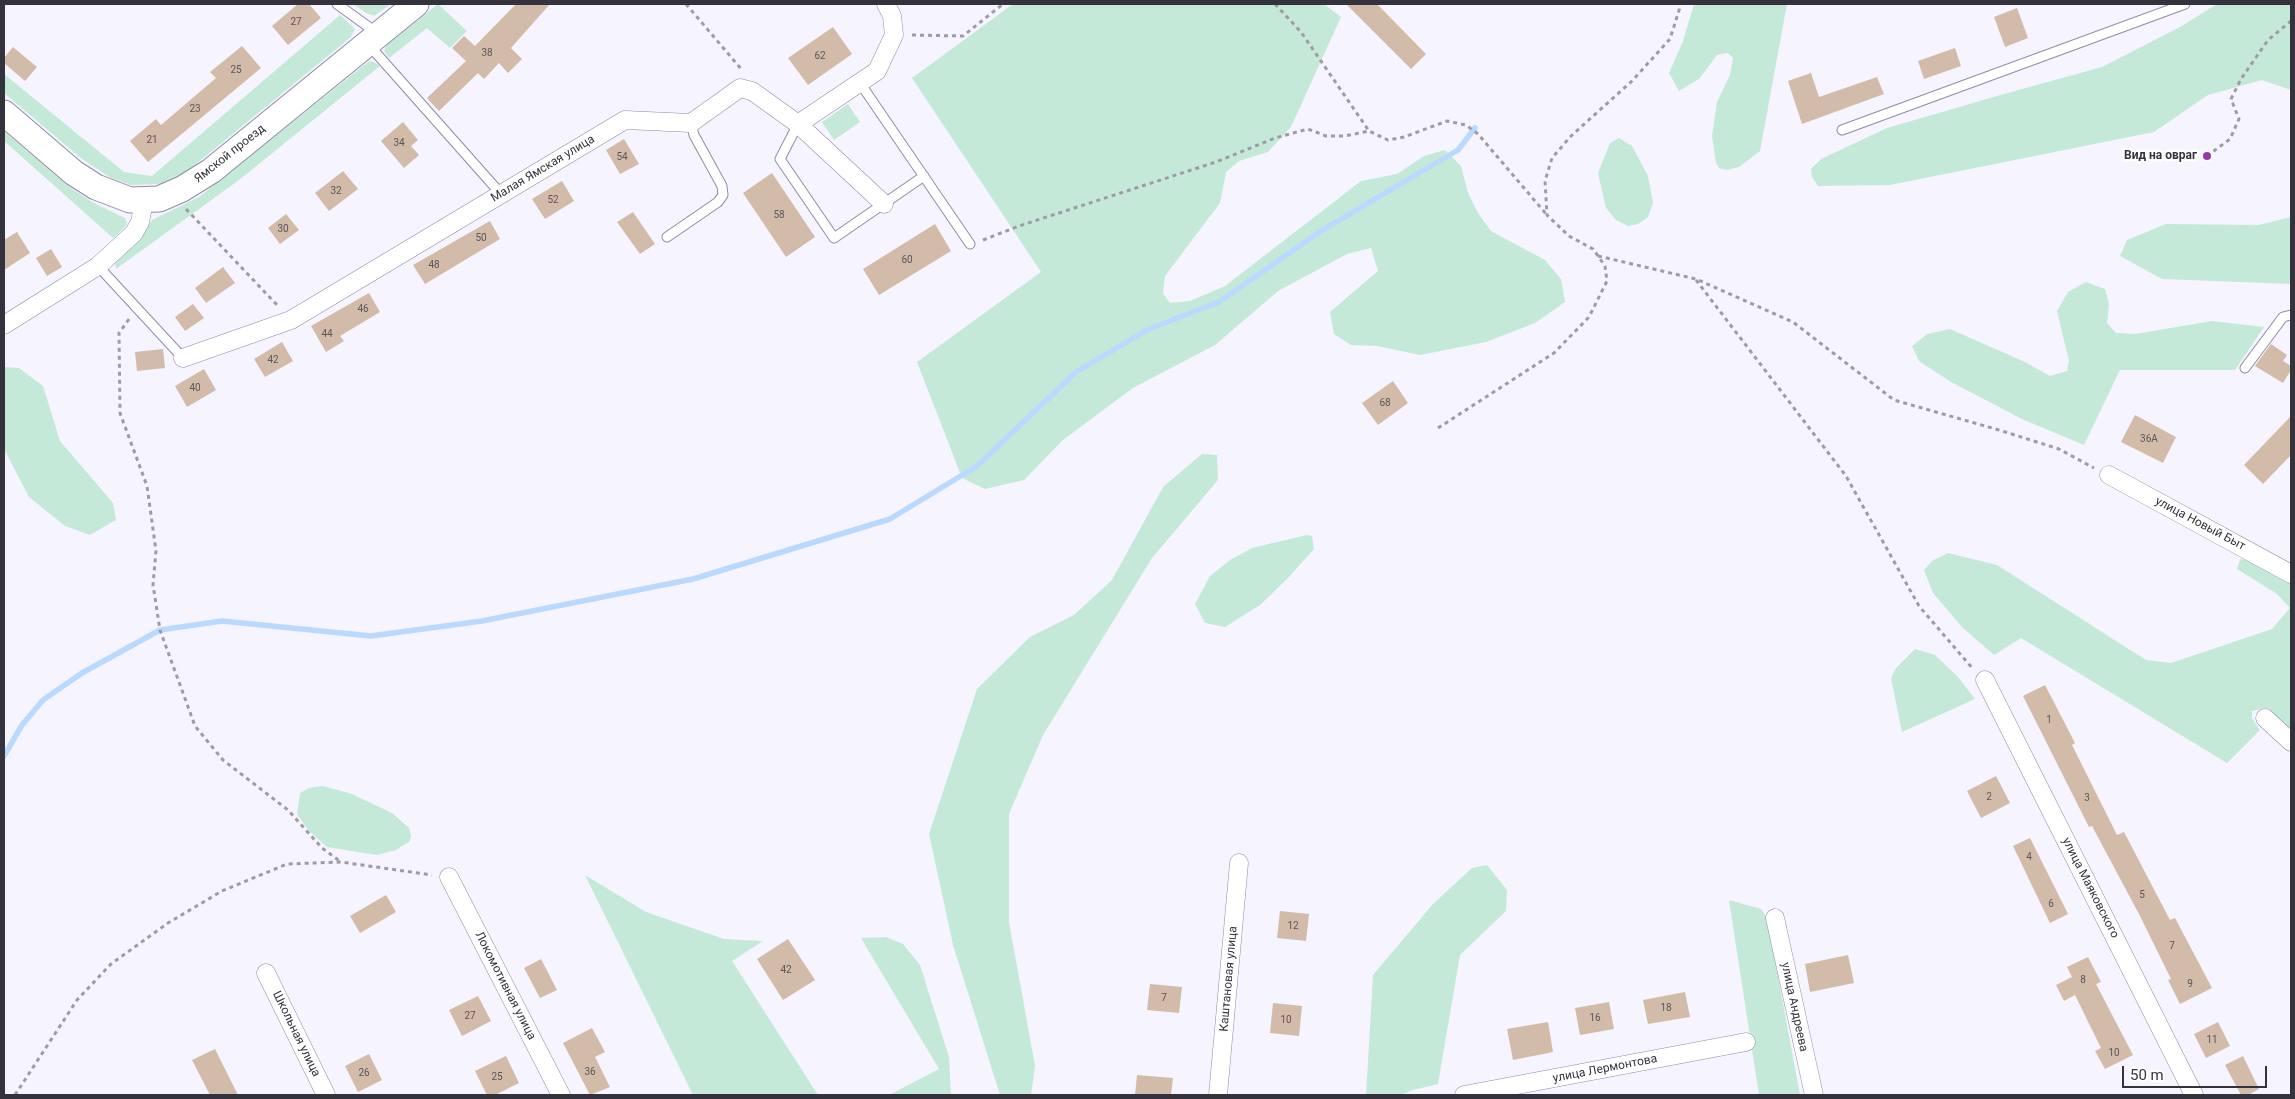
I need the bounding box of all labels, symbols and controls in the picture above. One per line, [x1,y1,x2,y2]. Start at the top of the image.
house number: 27 [290,16,302,28]
house number: 38 [481,47,493,59]
house number: 62 [814,50,826,62]
house number: 25 [230,64,242,76]
house number: 23 [189,103,201,115]
street label: Ямской проезд [192,122,268,186]
street label: Малая Ямская улица [489,132,597,206]
house number: 21 [146,134,158,146]
house number: 34 [393,137,405,149]
place label: Вид на овраг [2124,149,2197,163]
marker: Вид на овраг [2201,150,2213,162]
house number: 54 [616,151,628,163]
house number: 32 [330,185,342,197]
house number: 52 [547,194,559,206]
house number: 58 [773,209,785,221]
house number: 30 [277,223,289,235]
house number: 50 [475,232,487,244]
house number: 60 [901,254,913,266]
house number: 48 [428,259,440,271]
house number: 46 [357,303,369,315]
house number: 44 [321,328,333,340]
house number: 42 [267,354,279,366]
house number: 40 [189,382,201,394]
house number: 68 [1379,397,1391,409]
house number: 36А [2140,433,2158,445]
street label: улица Новый Быт [2152,494,2248,554]
house number: 1 [2046,714,2052,726]
house number: 2 [1986,791,1992,803]
house number: 3 [2084,792,2090,804]
street label: улица Маяковского [2058,835,2122,941]
house number: 4 [2026,851,2032,863]
house number: 5 [2139,889,2145,901]
house number: 6 [2048,898,2054,910]
house number: 12 [1287,920,1299,932]
street label: Каштановая улица [1217,926,1241,1032]
street label: Локомотивная улица [471,929,539,1043]
house number: 7 [2169,940,2175,952]
street label: улица Андреева [1778,961,1810,1053]
house number: 42 [780,964,792,976]
house number: 8 [2080,974,2086,986]
house number: 9 [2187,978,2193,990]
street label: Школьная улица [269,989,323,1079]
house number: 7 [1161,992,1167,1004]
house number: 18 [1660,1002,1672,1014]
house number: 27 [464,1010,476,1022]
house number: 16 [1589,1012,1601,1024]
house number: 10 [1280,1014,1292,1026]
house number: 11 [2206,1034,2218,1046]
house number: 10 [2108,1047,2120,1059]
street label: улица Лермонтова [1552,1052,1658,1086]
scale bar [2125,1056,2270,1088]
house number: 36 [584,1066,596,1078]
text: 50 m [2130,1066,2164,1084]
house number: 26 [358,1067,370,1079]
house number: 25 [491,1071,503,1083]

